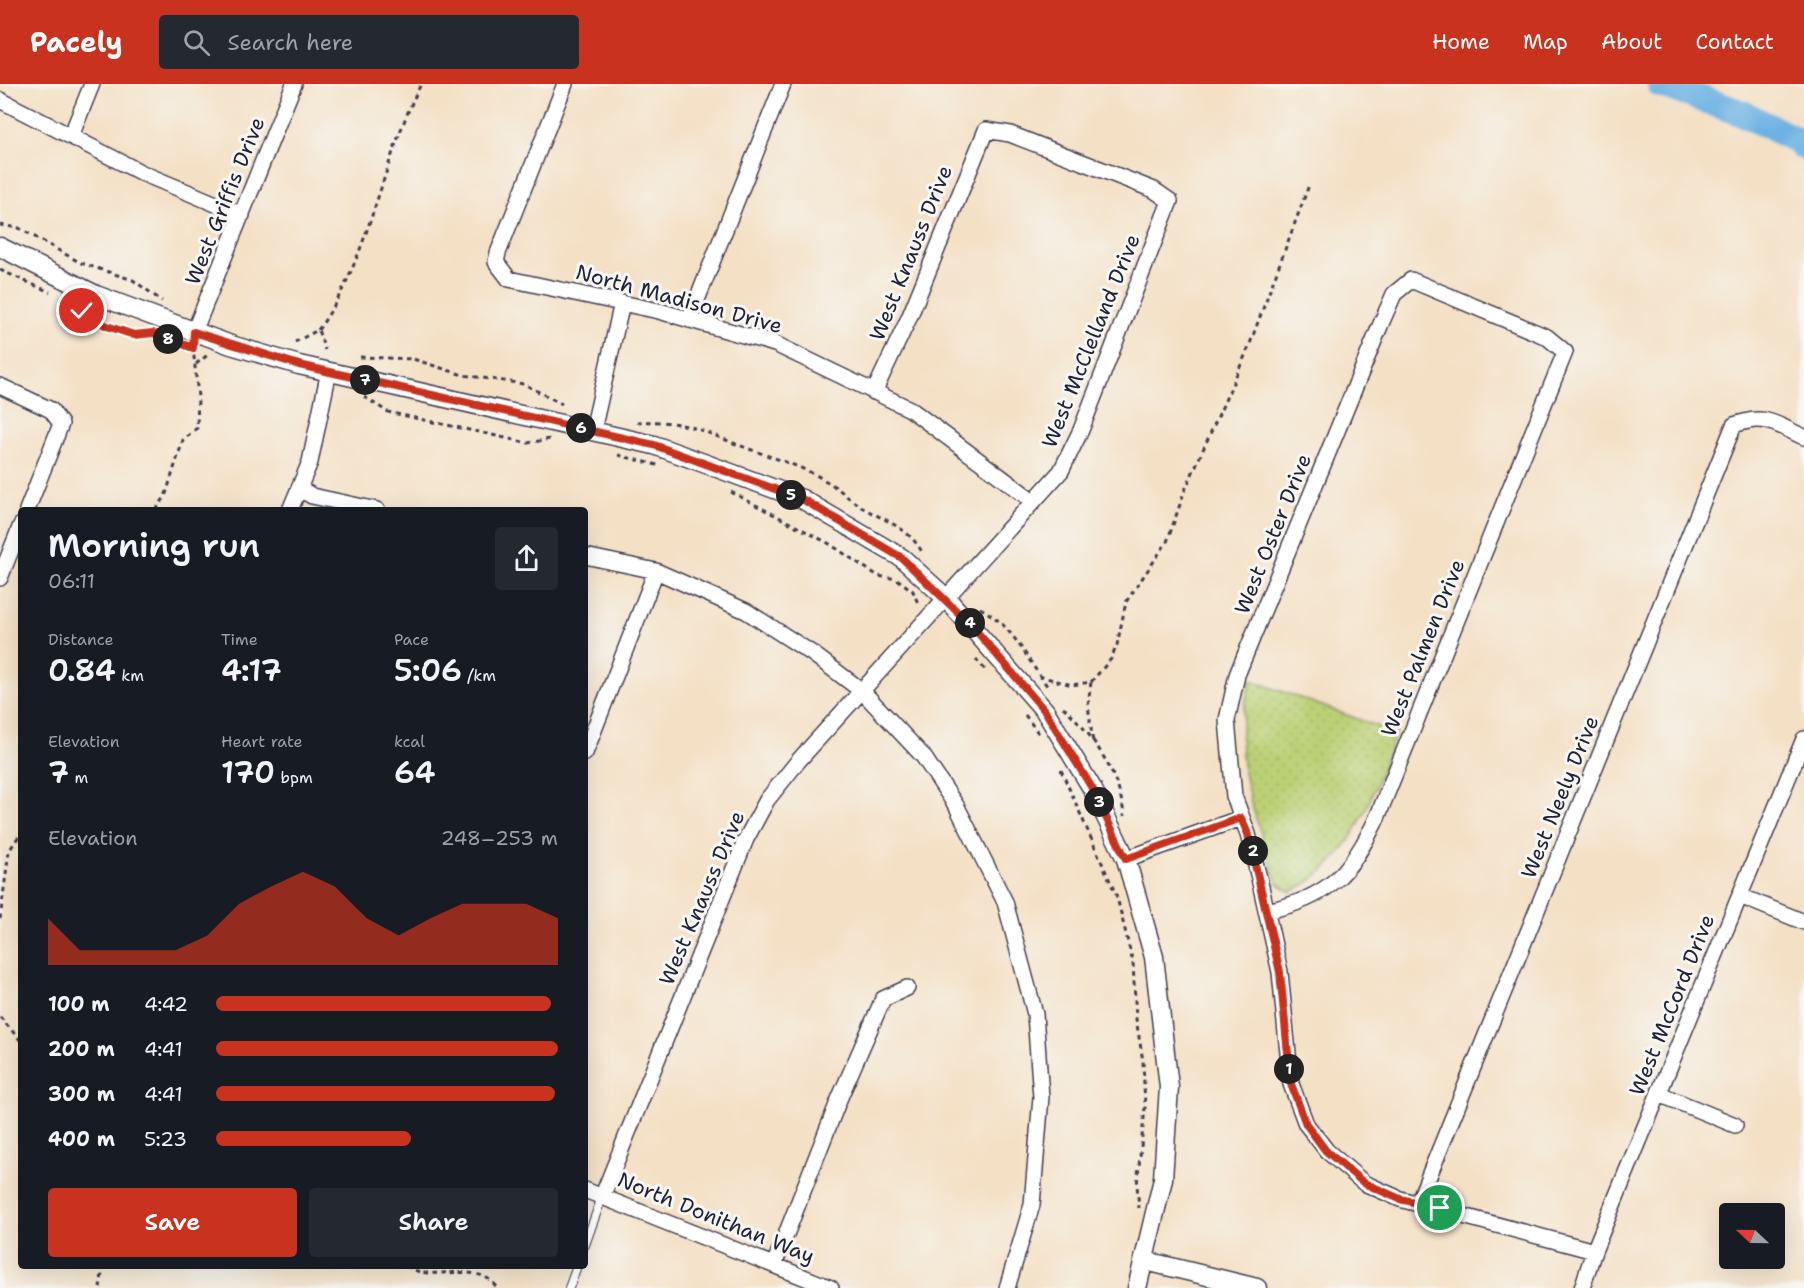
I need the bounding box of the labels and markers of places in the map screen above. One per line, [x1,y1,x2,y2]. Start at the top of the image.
pin [56,285,107,336]
pin: 8 [153,324,183,354]
pin: 7 [350,365,380,395]
pin: 6 [566,413,596,443]
pin: 5 [776,480,806,510]
pin: 4 [955,608,985,638]
pin: 3 [1084,787,1114,817]
pin: 2 [1238,836,1268,866]
pin: 1 [1274,1054,1304,1084]
pin [1414,1182,1465,1233]

